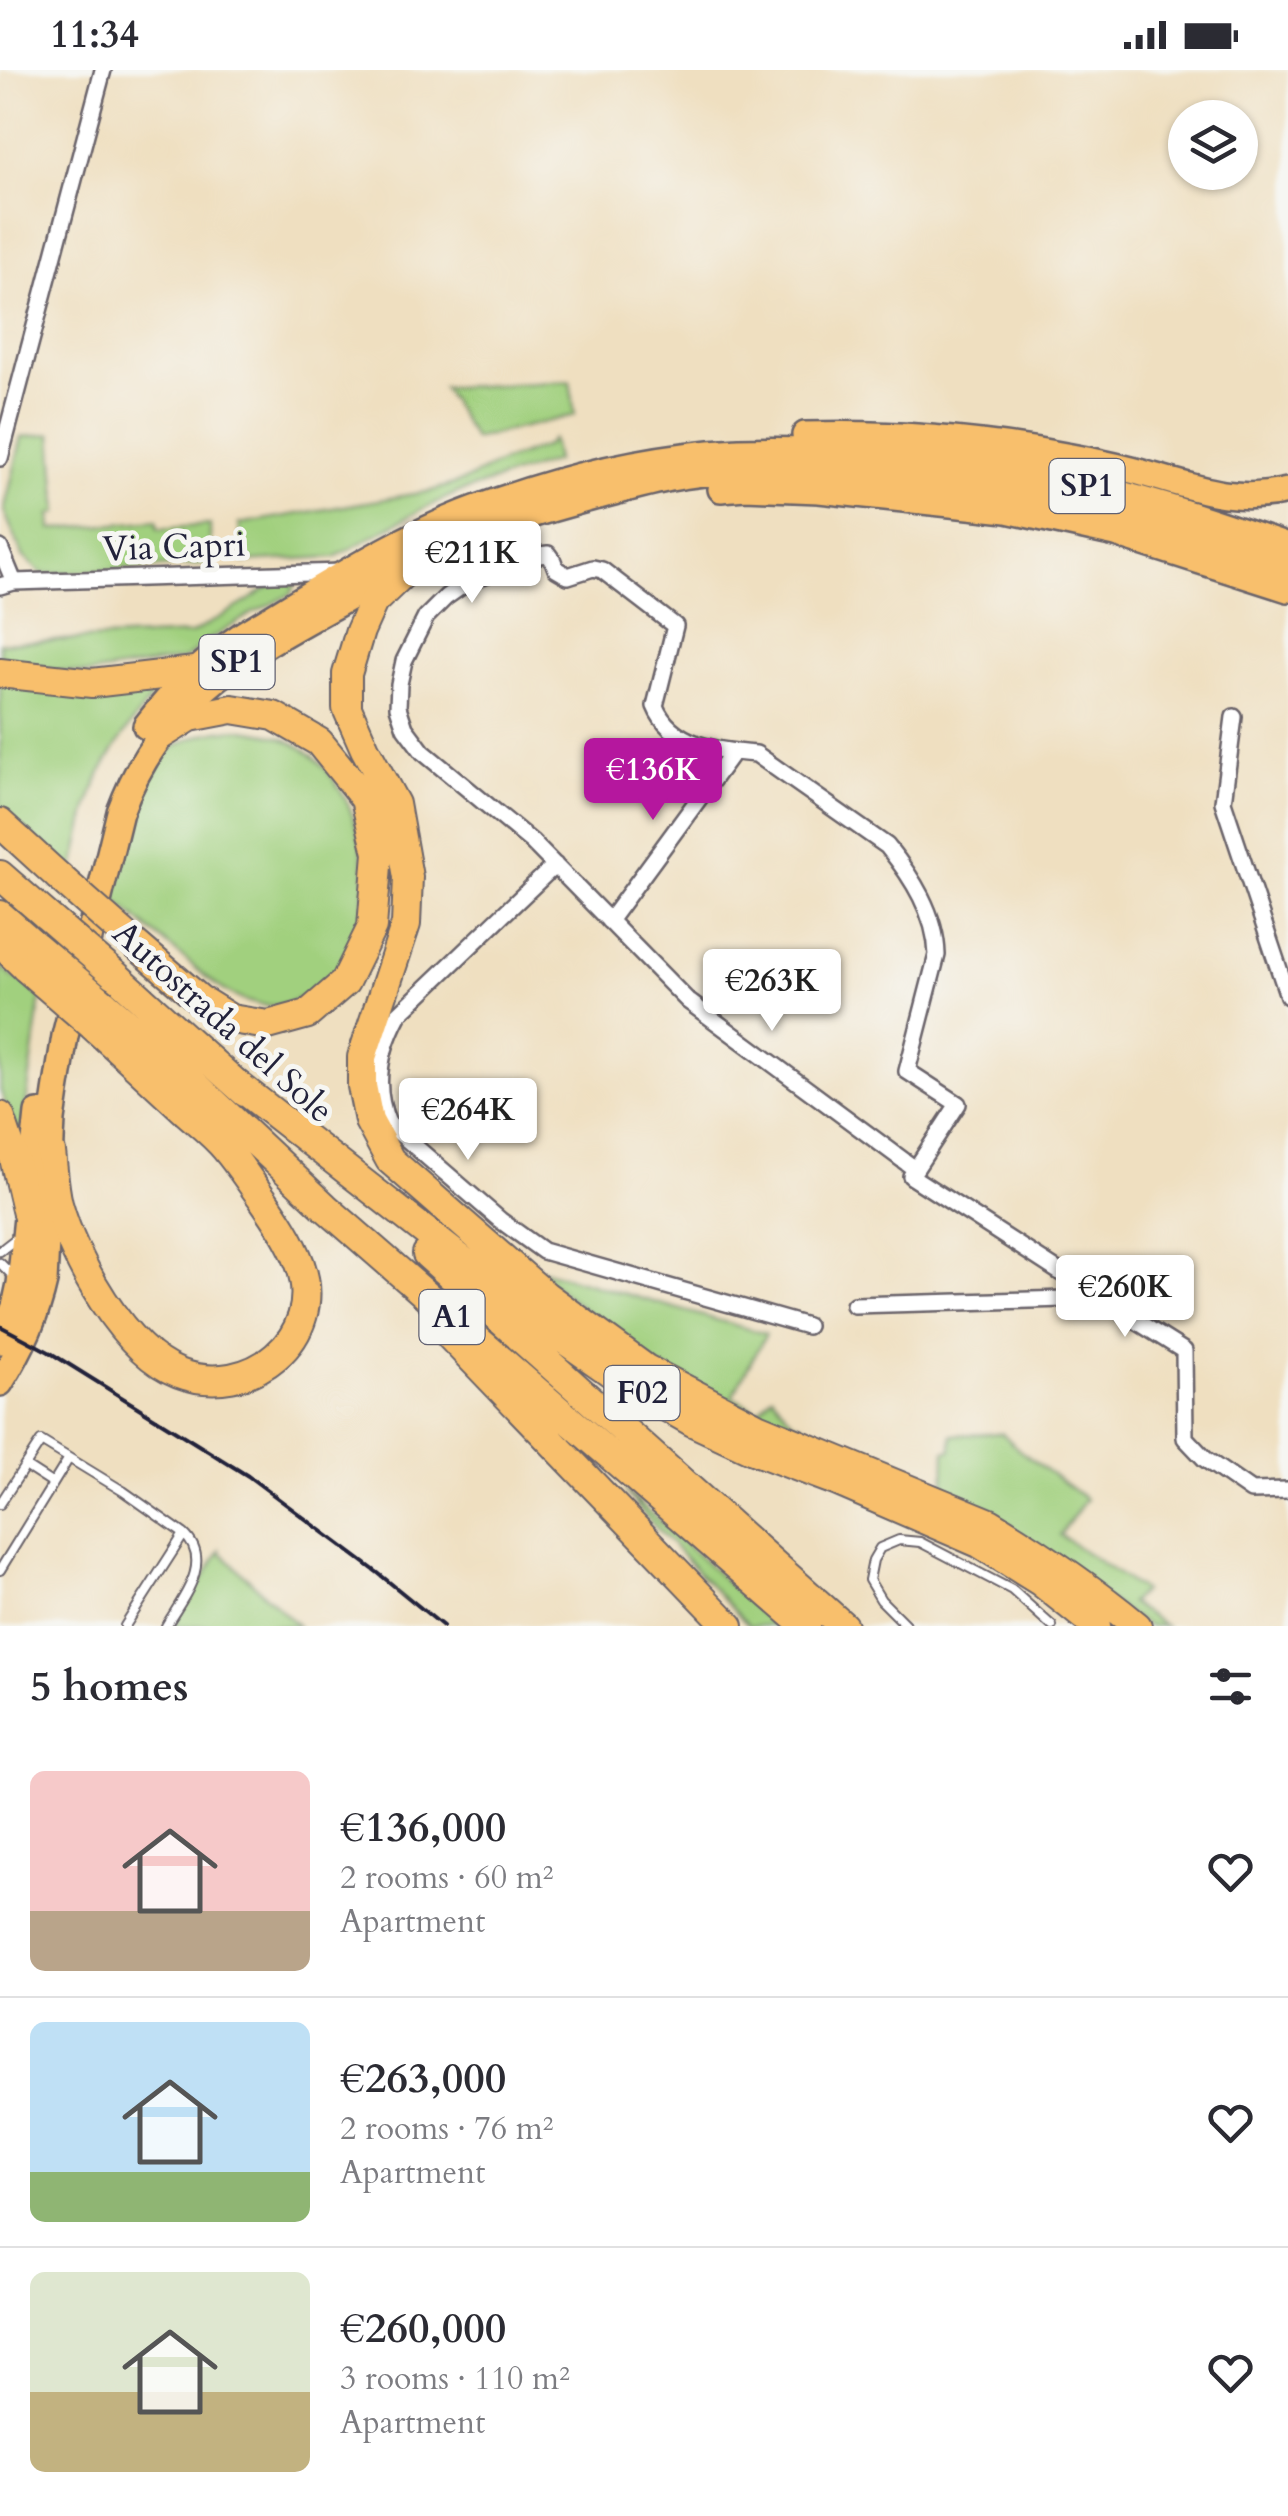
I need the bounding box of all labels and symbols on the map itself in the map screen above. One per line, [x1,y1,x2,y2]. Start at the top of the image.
road number: SP1 [1050,459,1124,513]
street label: Via Capri [102,521,246,573]
pin: €211K [402,521,542,606]
road number: SP1 [200,635,274,689]
pin: €136K [583,738,723,823]
street label: Autostrada del Sole [102,910,344,1134]
pin: €263K [702,949,842,1034]
pin: €264K [398,1078,538,1163]
pin: €260K [1055,1255,1195,1340]
road number: A1 [420,1290,484,1344]
road number: F02 [604,1366,680,1420]

